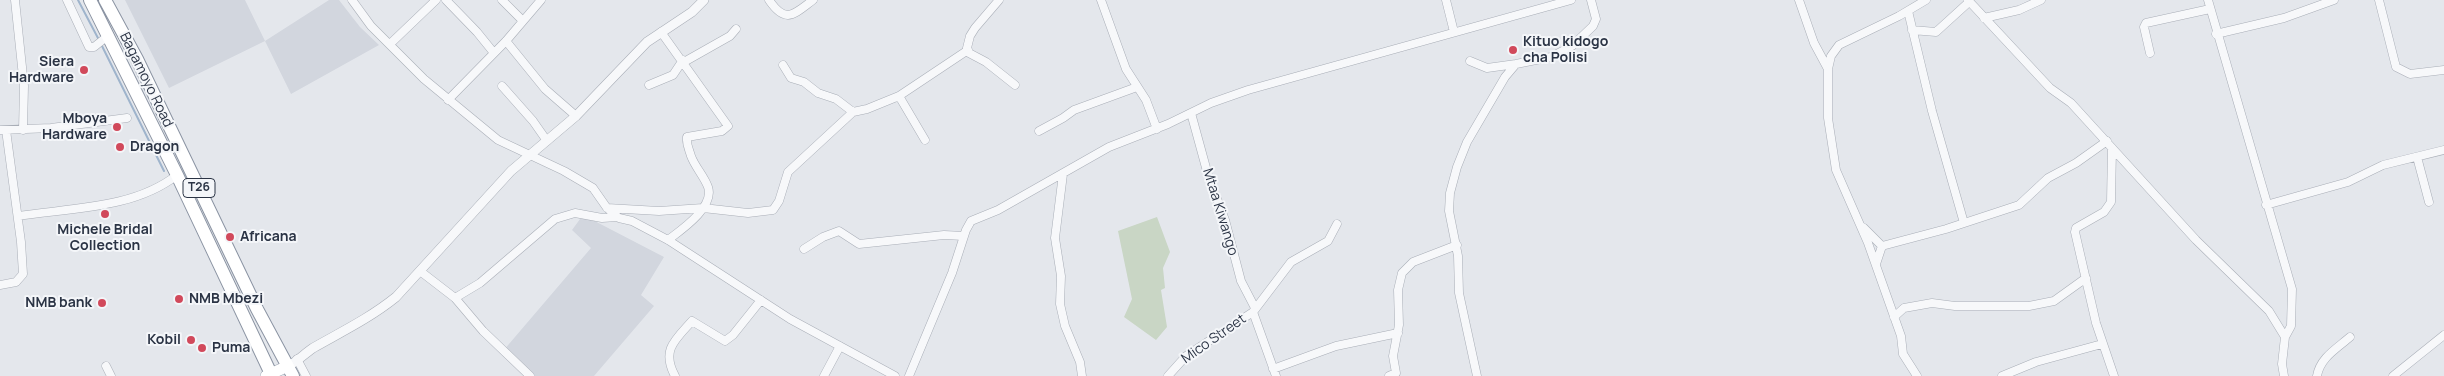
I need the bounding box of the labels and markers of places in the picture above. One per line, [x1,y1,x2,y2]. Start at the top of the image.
place label: Kituo kidogo cha Polisi [1523,34,1608,66]
marker: Kituo kidogo cha Polisi [1507,44,1519,56]
place label: Siera Hardware [9,54,74,86]
marker: Siera Hardware [78,64,90,76]
place label: Mboya Hardware [42,111,107,144]
marker: Mboya Hardware [111,121,123,133]
place label: Dragon [130,139,179,155]
marker: Dragon [114,141,126,153]
marker: Michele Bridal Collection [99,208,111,220]
place label: Michele Bridal Collection [57,222,153,254]
place label: Africana [240,229,297,245]
marker: Africana [224,231,236,243]
place label: NMB Mbezi [189,291,263,307]
marker: NMB Mbezi [173,293,185,305]
place label: NMB bank [25,295,92,311]
marker: NMB bank [96,297,108,309]
place label: Kobil [147,332,181,348]
marker: Kobil [185,334,197,346]
place label: Puma [212,340,250,356]
marker: Puma [196,342,208,354]

